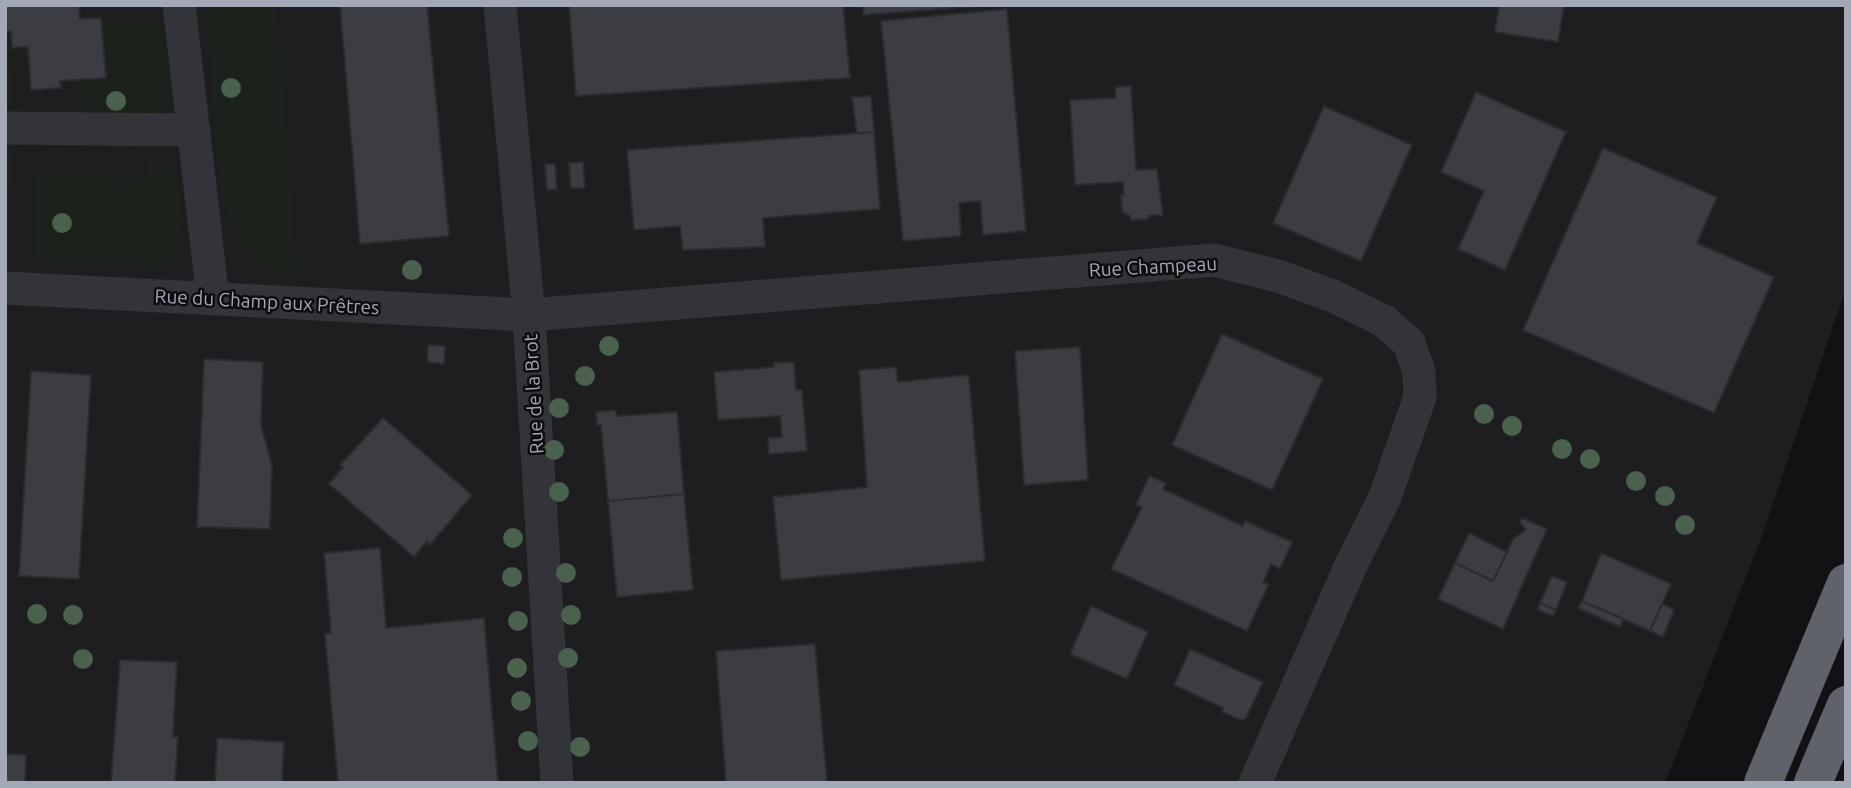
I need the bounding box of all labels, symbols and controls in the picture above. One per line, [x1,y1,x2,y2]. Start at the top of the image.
street label: Rue Champeau [1088,252,1218,282]
street label: Rue du Champ aux Prêtres [154,285,380,319]
street label: Rue de la Brot [519,333,549,455]

